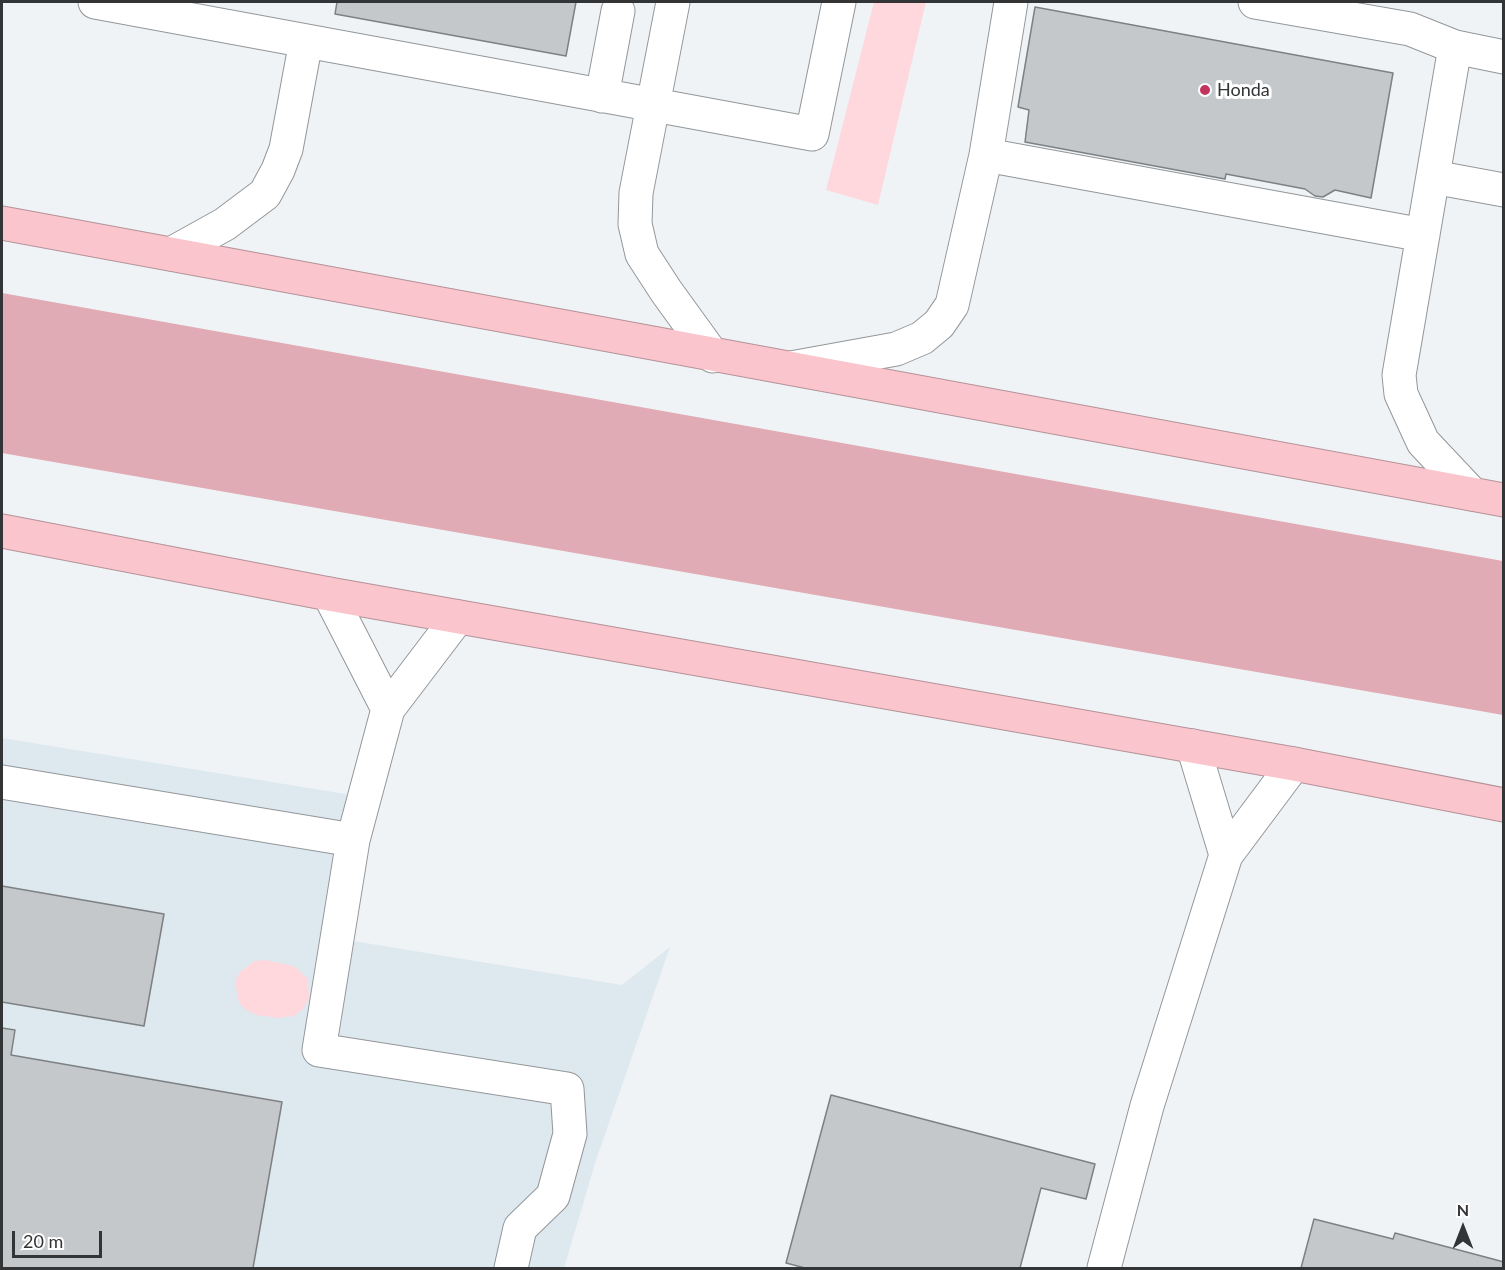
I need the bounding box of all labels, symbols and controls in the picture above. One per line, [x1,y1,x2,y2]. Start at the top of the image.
place label: Honda [1217,79,1270,101]
marker: Honda [1198,83,1212,97]
north arrow [1433,1198,1493,1258]
text: N [1457,1200,1469,1219]
scale bar [15,1219,105,1257]
text: 20 m [23,1230,63,1252]

